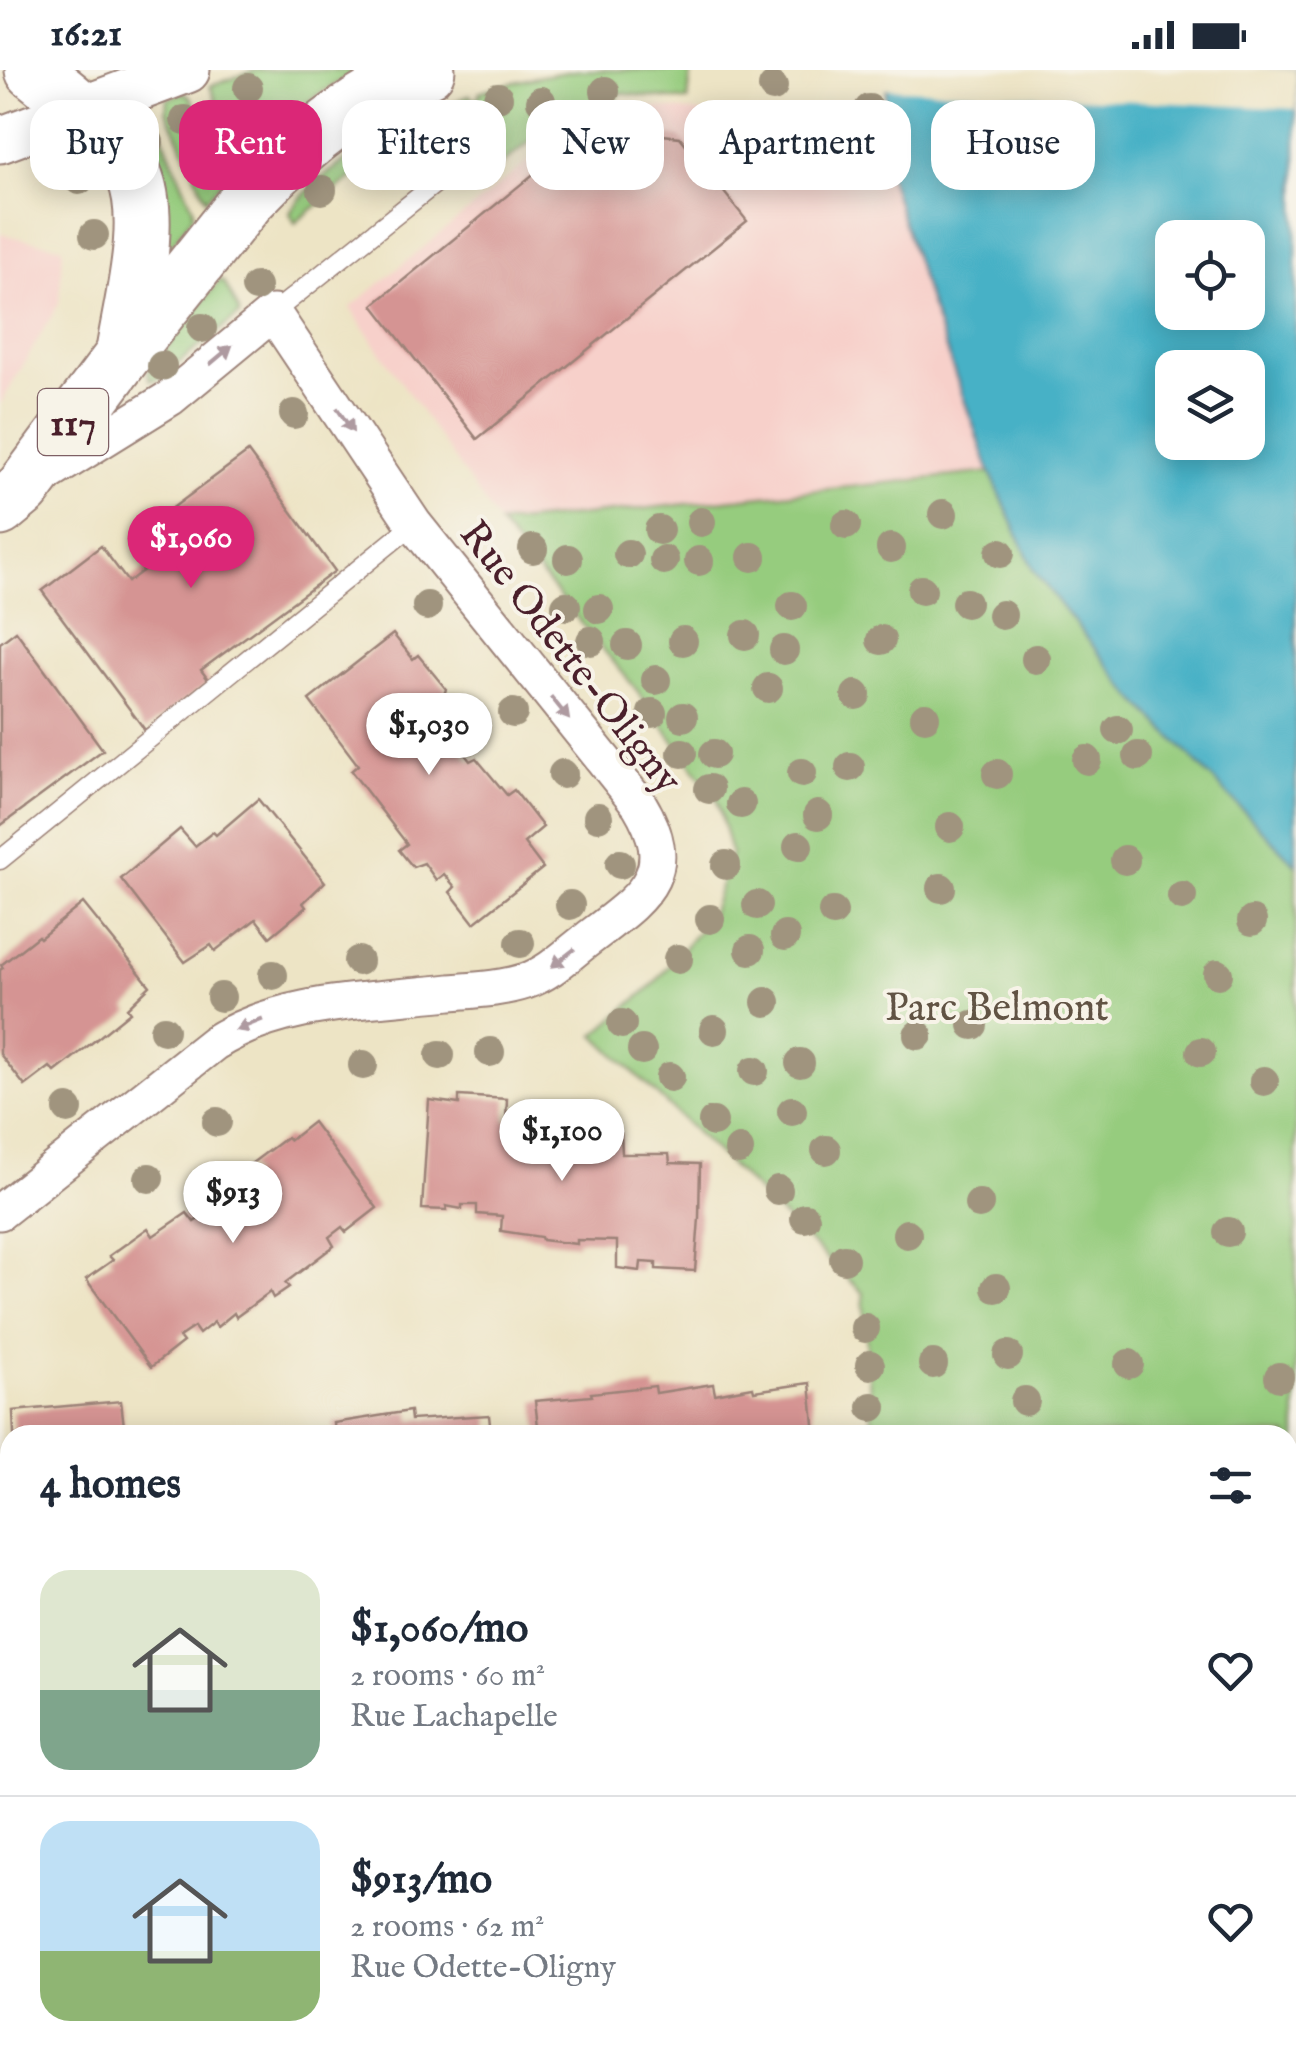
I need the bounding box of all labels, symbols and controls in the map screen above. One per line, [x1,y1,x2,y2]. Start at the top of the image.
text: 16:21 [50,11,122,59]
chip: Buy [30,100,159,190]
chip: Rent [179,100,322,190]
chip: Filters [342,100,506,190]
chip: New [526,100,664,190]
chip: Apartment [684,100,911,190]
chip: House [931,100,1095,190]
map controls [1155,220,1265,460]
button: locate [1155,220,1265,330]
one-way arrow [209,345,234,366]
button: layers [1155,350,1265,460]
road number: 117 [38,389,108,455]
one-way arrow [335,406,353,433]
pin: $1,060 [110,506,272,591]
street label: Rue Odette-Oligny [447,511,692,805]
text: $1,060 [149,518,233,559]
pin: $1,030 [348,693,510,778]
one-way arrow [549,695,570,720]
text: $1,030 [388,705,470,746]
one-way arrow [550,948,576,968]
park label: Parc Belmont [885,984,1109,1035]
one-way arrow [234,1017,264,1033]
pin: $1,100 [481,1099,643,1184]
text: $1,100 [521,1111,603,1152]
pin: $913 [174,1161,292,1246]
text: $913 [205,1173,261,1214]
icon: filters [1203,1458,1258,1513]
text: 4 homes [40,1459,181,1512]
text: $1,060/mo [350,1603,528,1656]
icon: home [120,1610,240,1730]
icon: heart [1203,1643,1258,1698]
text: 2 rooms · 60 m² [350,1656,545,1697]
text: Rue Lachapelle [350,1697,558,1738]
text: $913/mo [350,1854,492,1907]
icon: home [120,1861,240,1981]
icon: heart [1203,1894,1258,1949]
text: 2 rooms · 62 m² [350,1907,544,1948]
text: Rue Odette-Oligny [350,1948,616,1989]

